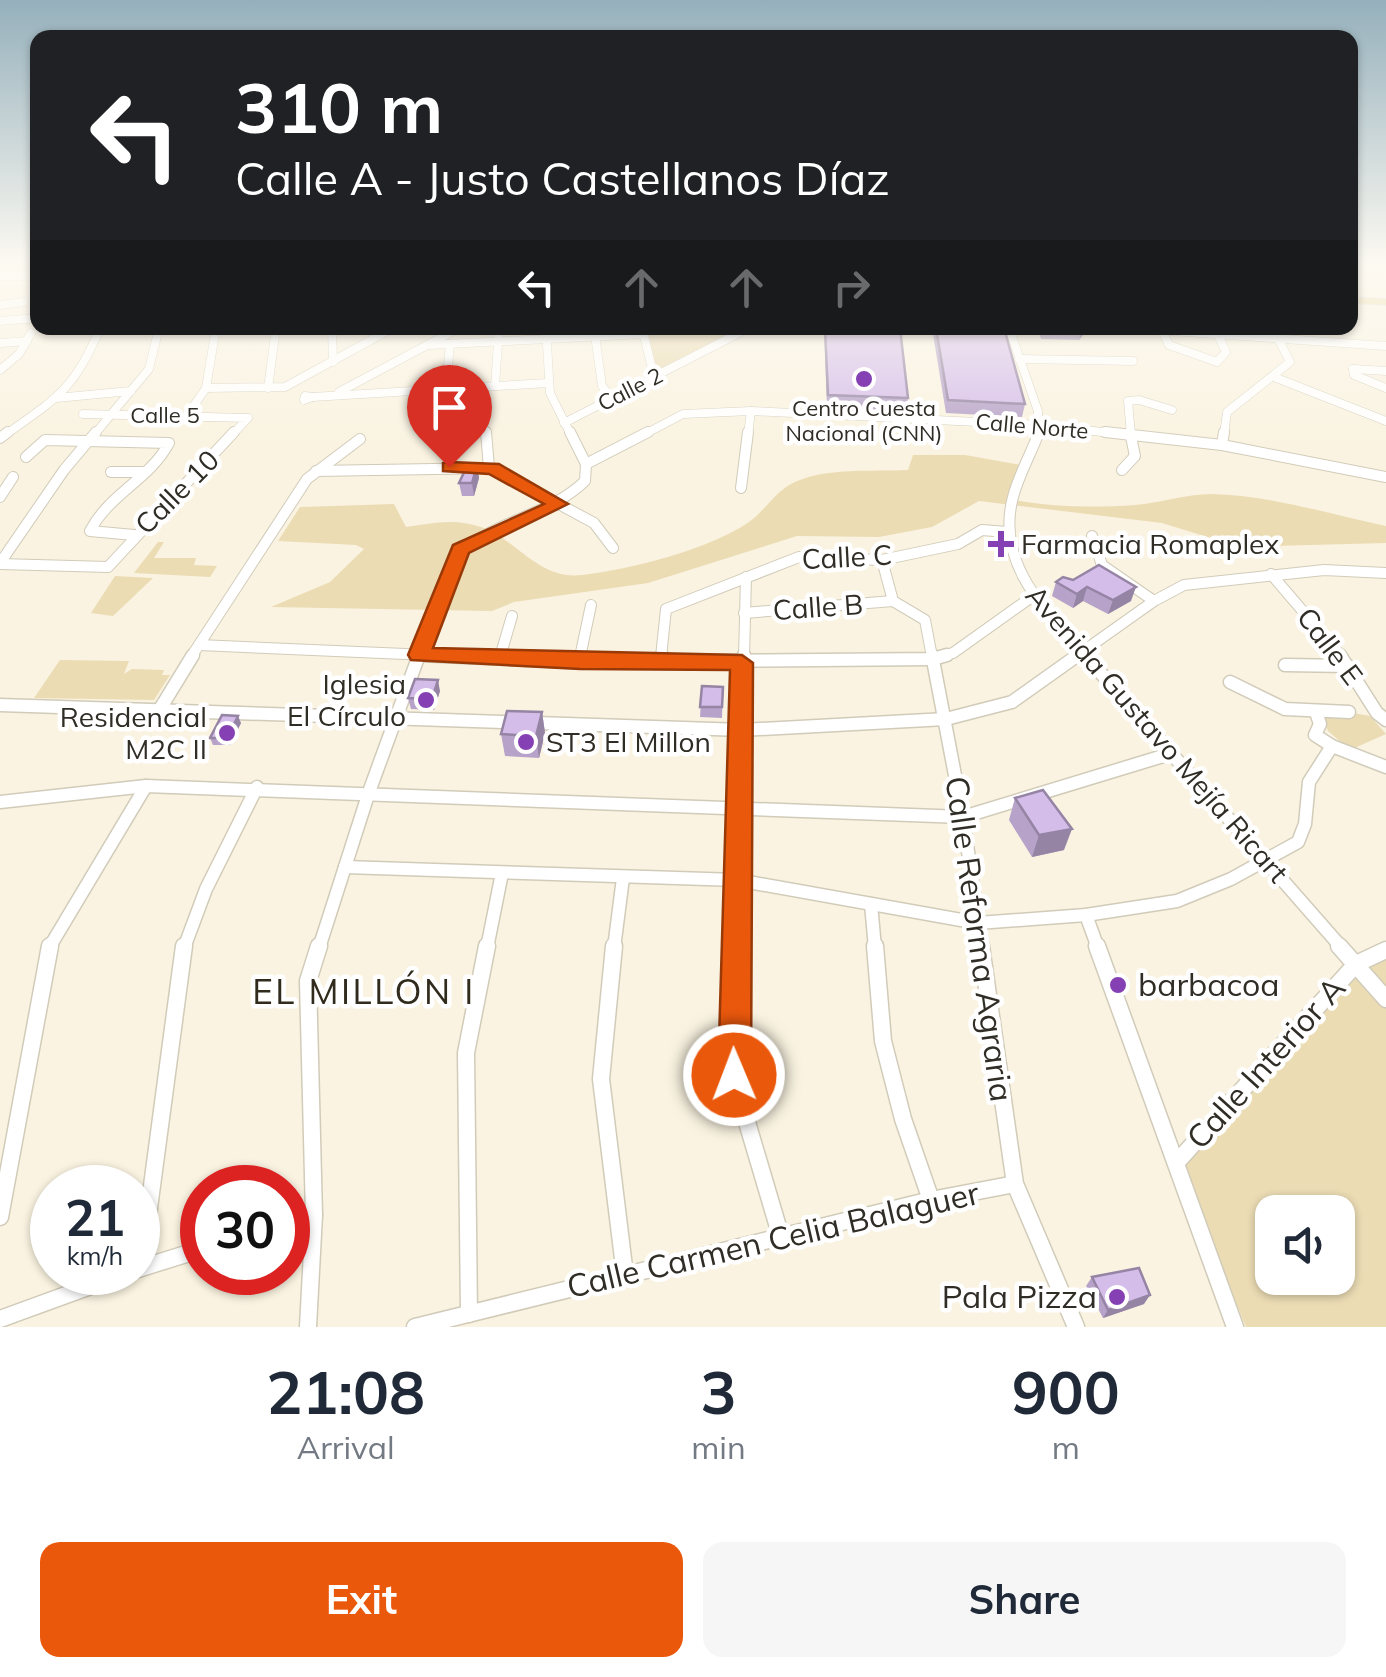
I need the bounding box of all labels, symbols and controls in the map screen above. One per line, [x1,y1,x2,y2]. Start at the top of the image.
text: 310 m [235,63,443,151]
icon: left [70,70,200,200]
text: Calle A - Justo Castellanos Díaz [235,150,890,206]
icon: left [509,260,564,315]
icon: ahead [614,260,669,315]
icon: ahead [719,260,774,315]
icon: right [824,260,879,315]
street label: Calle 2 [593,361,667,417]
pin [407,365,492,468]
marker: Centro Cuesta Nacional (CNN) [853,368,875,390]
icon: arrive [422,380,477,435]
place label: Centro Cuesta Nacional (CNN) [785,394,943,447]
street label: Calle 5 [130,401,200,429]
street label: Calle Norte [974,407,1090,445]
street label: Calle 10 [127,442,226,541]
place label: Farmacia Romaplex [1021,526,1279,561]
marker: Farmacia Romaplex [990,533,1012,555]
street label: Calle C [801,537,893,576]
street label: Avenida Gustavo Mejía Ricart [1019,578,1296,890]
street label: Calle B [772,586,864,627]
street label: Calle E [1290,600,1371,691]
place label: Iglesia El Círculo [287,666,406,733]
marker: Iglesia El Círculo [415,689,437,711]
place label: Residencial M2C II [60,699,207,766]
marker: Residencial M2C II [216,722,238,744]
place label: ST3 El Millon [546,724,711,759]
marker: ST3 El Millon [515,731,537,753]
street label: Calle Reforma Agraria [937,773,1023,1104]
place label: barbacoa [1138,964,1279,1004]
street label: Calle Interior A [1177,968,1353,1157]
district label: EL MILLÓN I [252,969,476,1013]
marker: barbacoa [1107,974,1129,996]
position arrow [682,1023,786,1127]
speed limit sign: 30 [180,1165,310,1295]
street label: Calle Carmen Celia Balaguer [563,1172,983,1306]
text: 21 [65,1186,125,1249]
map controls [1255,1195,1355,1295]
button: sound [1255,1195,1355,1295]
text: km/h [67,1240,123,1271]
place label: Pala Pizza [942,1276,1097,1316]
marker: Pala Pizza [1106,1286,1128,1308]
text: 21:08 [266,1354,425,1429]
text: 3 [700,1354,736,1429]
text: 900 [1012,1354,1120,1429]
text: Arrival [297,1427,395,1467]
text: min [691,1427,746,1467]
text: m [1052,1427,1080,1467]
button: Exit [40,1542,683,1657]
button: Share [703,1542,1346,1657]

